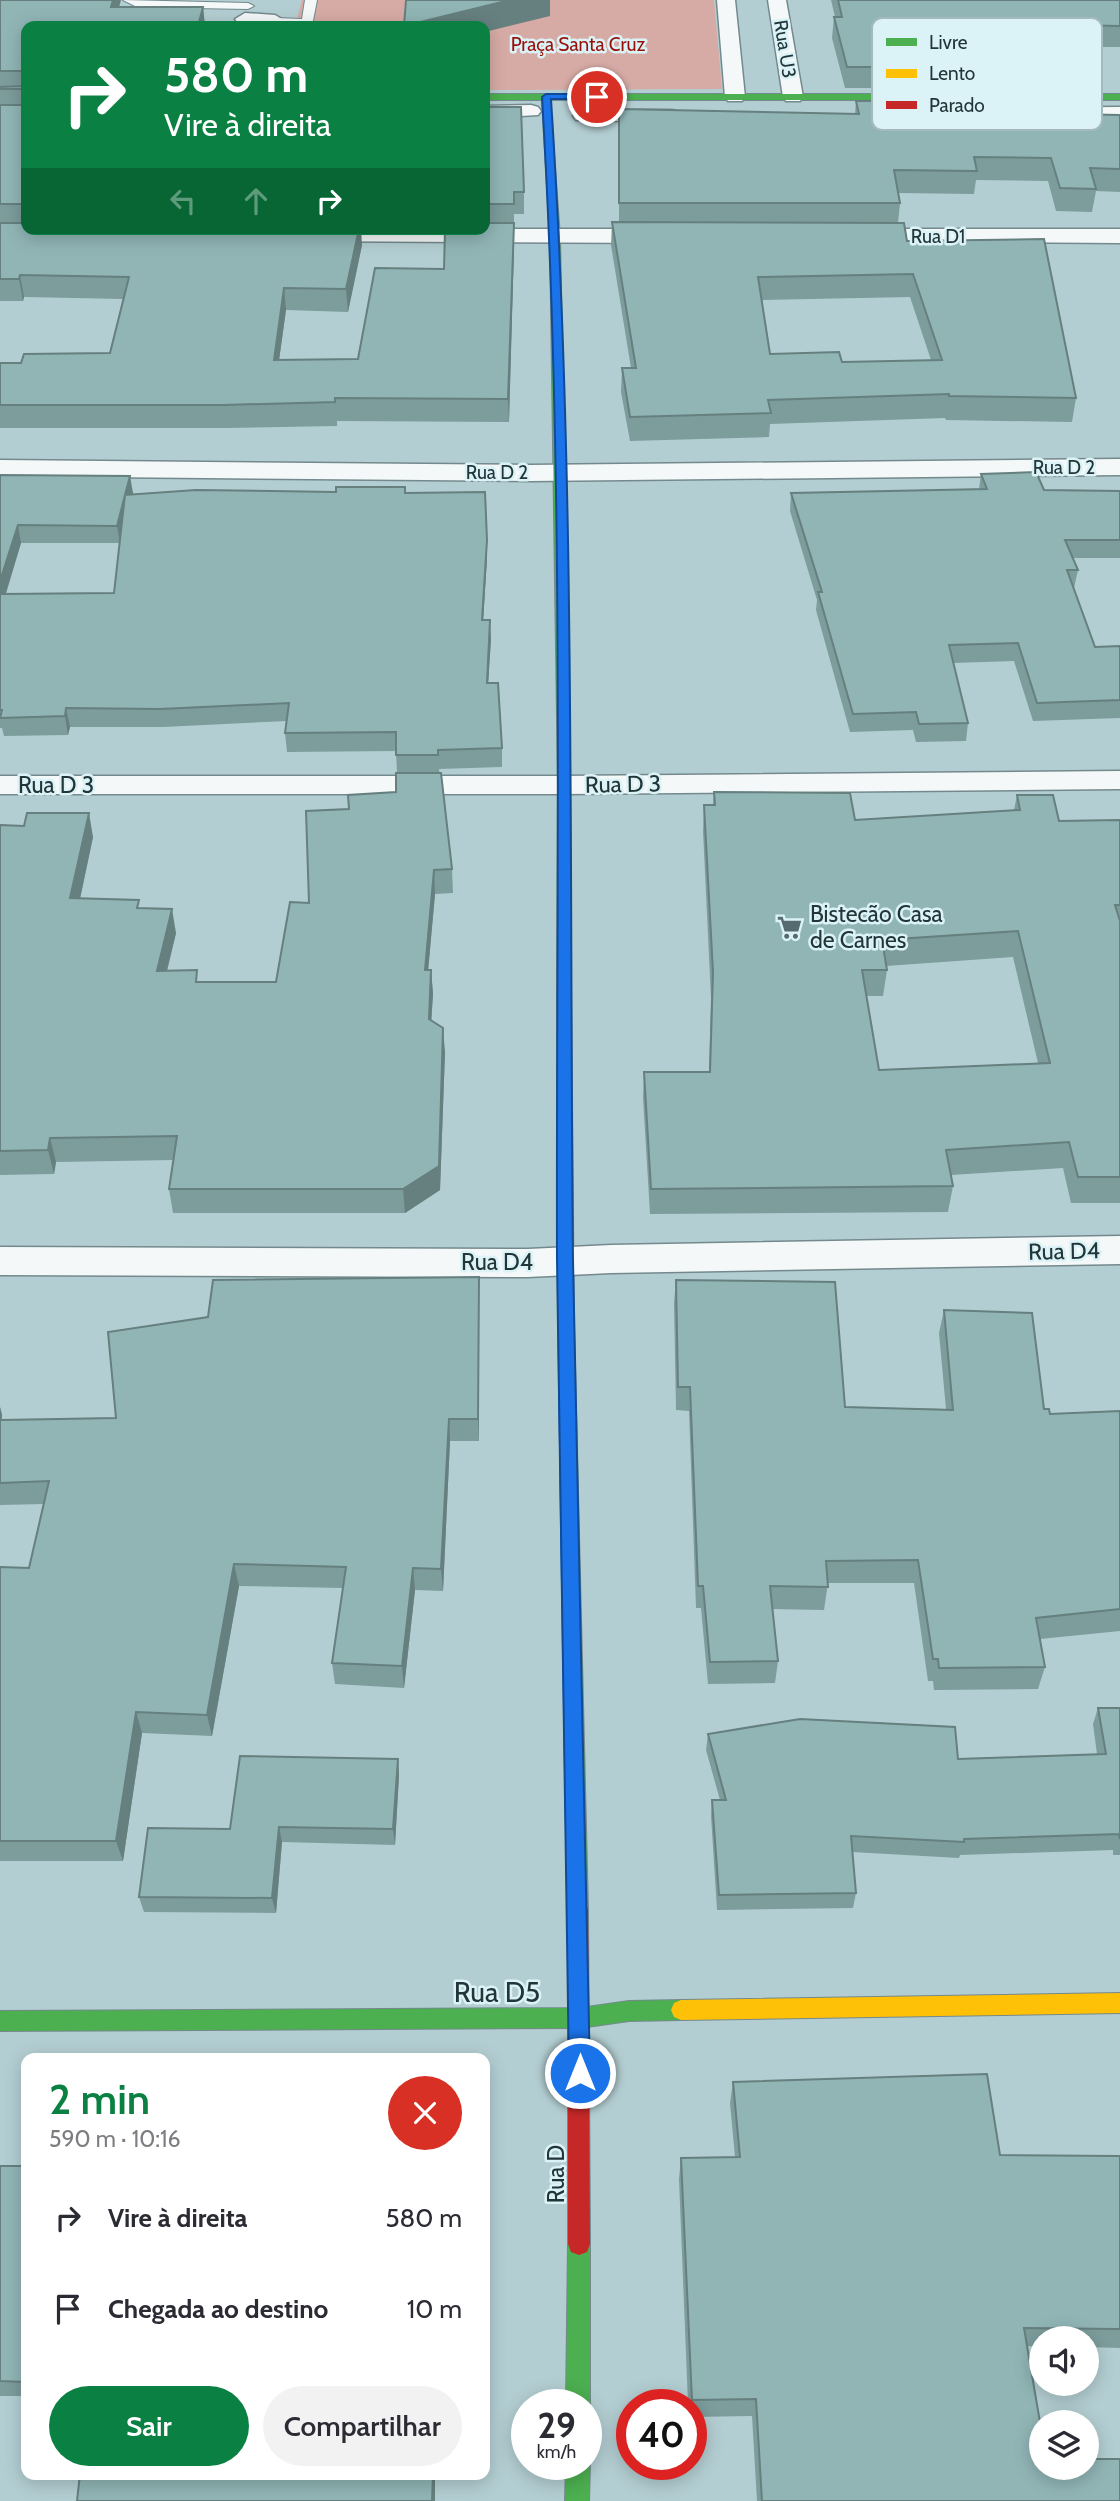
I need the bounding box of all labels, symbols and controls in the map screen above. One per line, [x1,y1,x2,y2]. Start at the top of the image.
street label: Rua U3 [769,18,801,80]
legend [872,18,1102,130]
text: Livre [929,31,968,54]
park label: Praça Santa Cruz [511,33,645,56]
text: 580 m [164,45,308,104]
icon: right [49,49,140,140]
text: Lento [929,62,975,85]
pin [567,67,627,127]
icon: arrive [578,78,616,116]
text: Parado [929,94,985,117]
text: Vire à direita [164,105,331,144]
icon: left [164,182,202,220]
icon: ahead [237,182,275,220]
icon: right [310,182,348,220]
street label: Rua D1 [911,225,965,248]
street label: Rua D 2 [1033,456,1095,479]
street label: Rua D 2 [466,461,528,484]
street label: Rua D 3 [585,769,661,799]
street label: Rua D 3 [18,771,94,799]
place label: Bistecão Casa de Carnes [810,900,943,954]
supermarket icon: Bistecão Casa de Carnes [776,913,804,941]
street label: Rua D4 [1028,1236,1100,1266]
street label: Rua D4 [461,1248,533,1276]
street label: Rua D5 [454,1975,540,2009]
position arrow [543,2036,617,2110]
text: 2 min [49,2073,150,2125]
button: close [388,2076,462,2150]
text: 590 m · 10:16 [49,2125,181,2153]
street label: Rua D [542,2145,570,2203]
icon: right [49,2199,87,2237]
text: Vire à direita [108,2202,248,2234]
text: 580 m [385,2202,462,2234]
icon: arrive [49,2290,87,2328]
text: Chegada ao destino [108,2293,328,2325]
text: 10 m [407,2293,462,2325]
map controls [1029,2326,1099,2480]
button: sound [1029,2326,1099,2396]
button: Sair [49,2386,249,2466]
button: Compartilhar [263,2386,462,2466]
speed limit sign: 40 [616,2389,707,2480]
text: 29 [537,2404,576,2447]
button: layers [1029,2410,1099,2480]
text: km/h [537,2441,576,2463]

